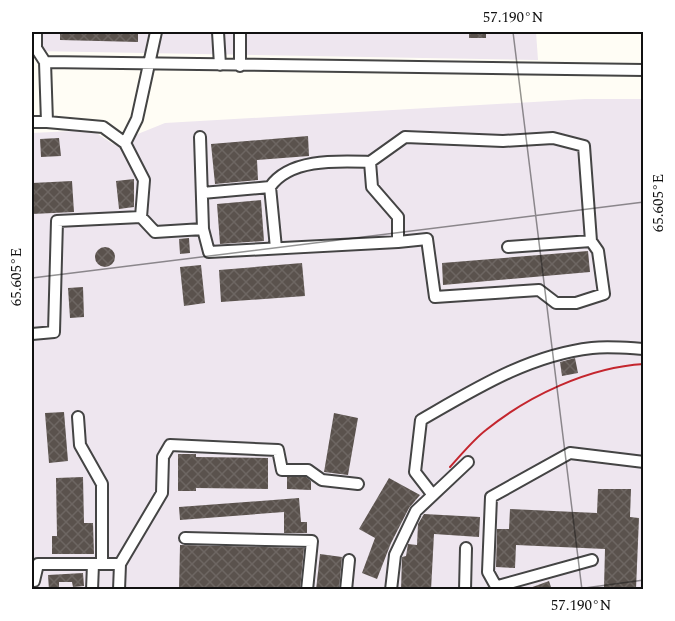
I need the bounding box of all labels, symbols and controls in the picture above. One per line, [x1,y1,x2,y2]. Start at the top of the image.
text: 57.190°N [483,6,543,29]
text: 65.605°E [647,174,670,232]
text: 65.605°E [5,248,28,306]
text: 57.190°N [551,594,611,617]

